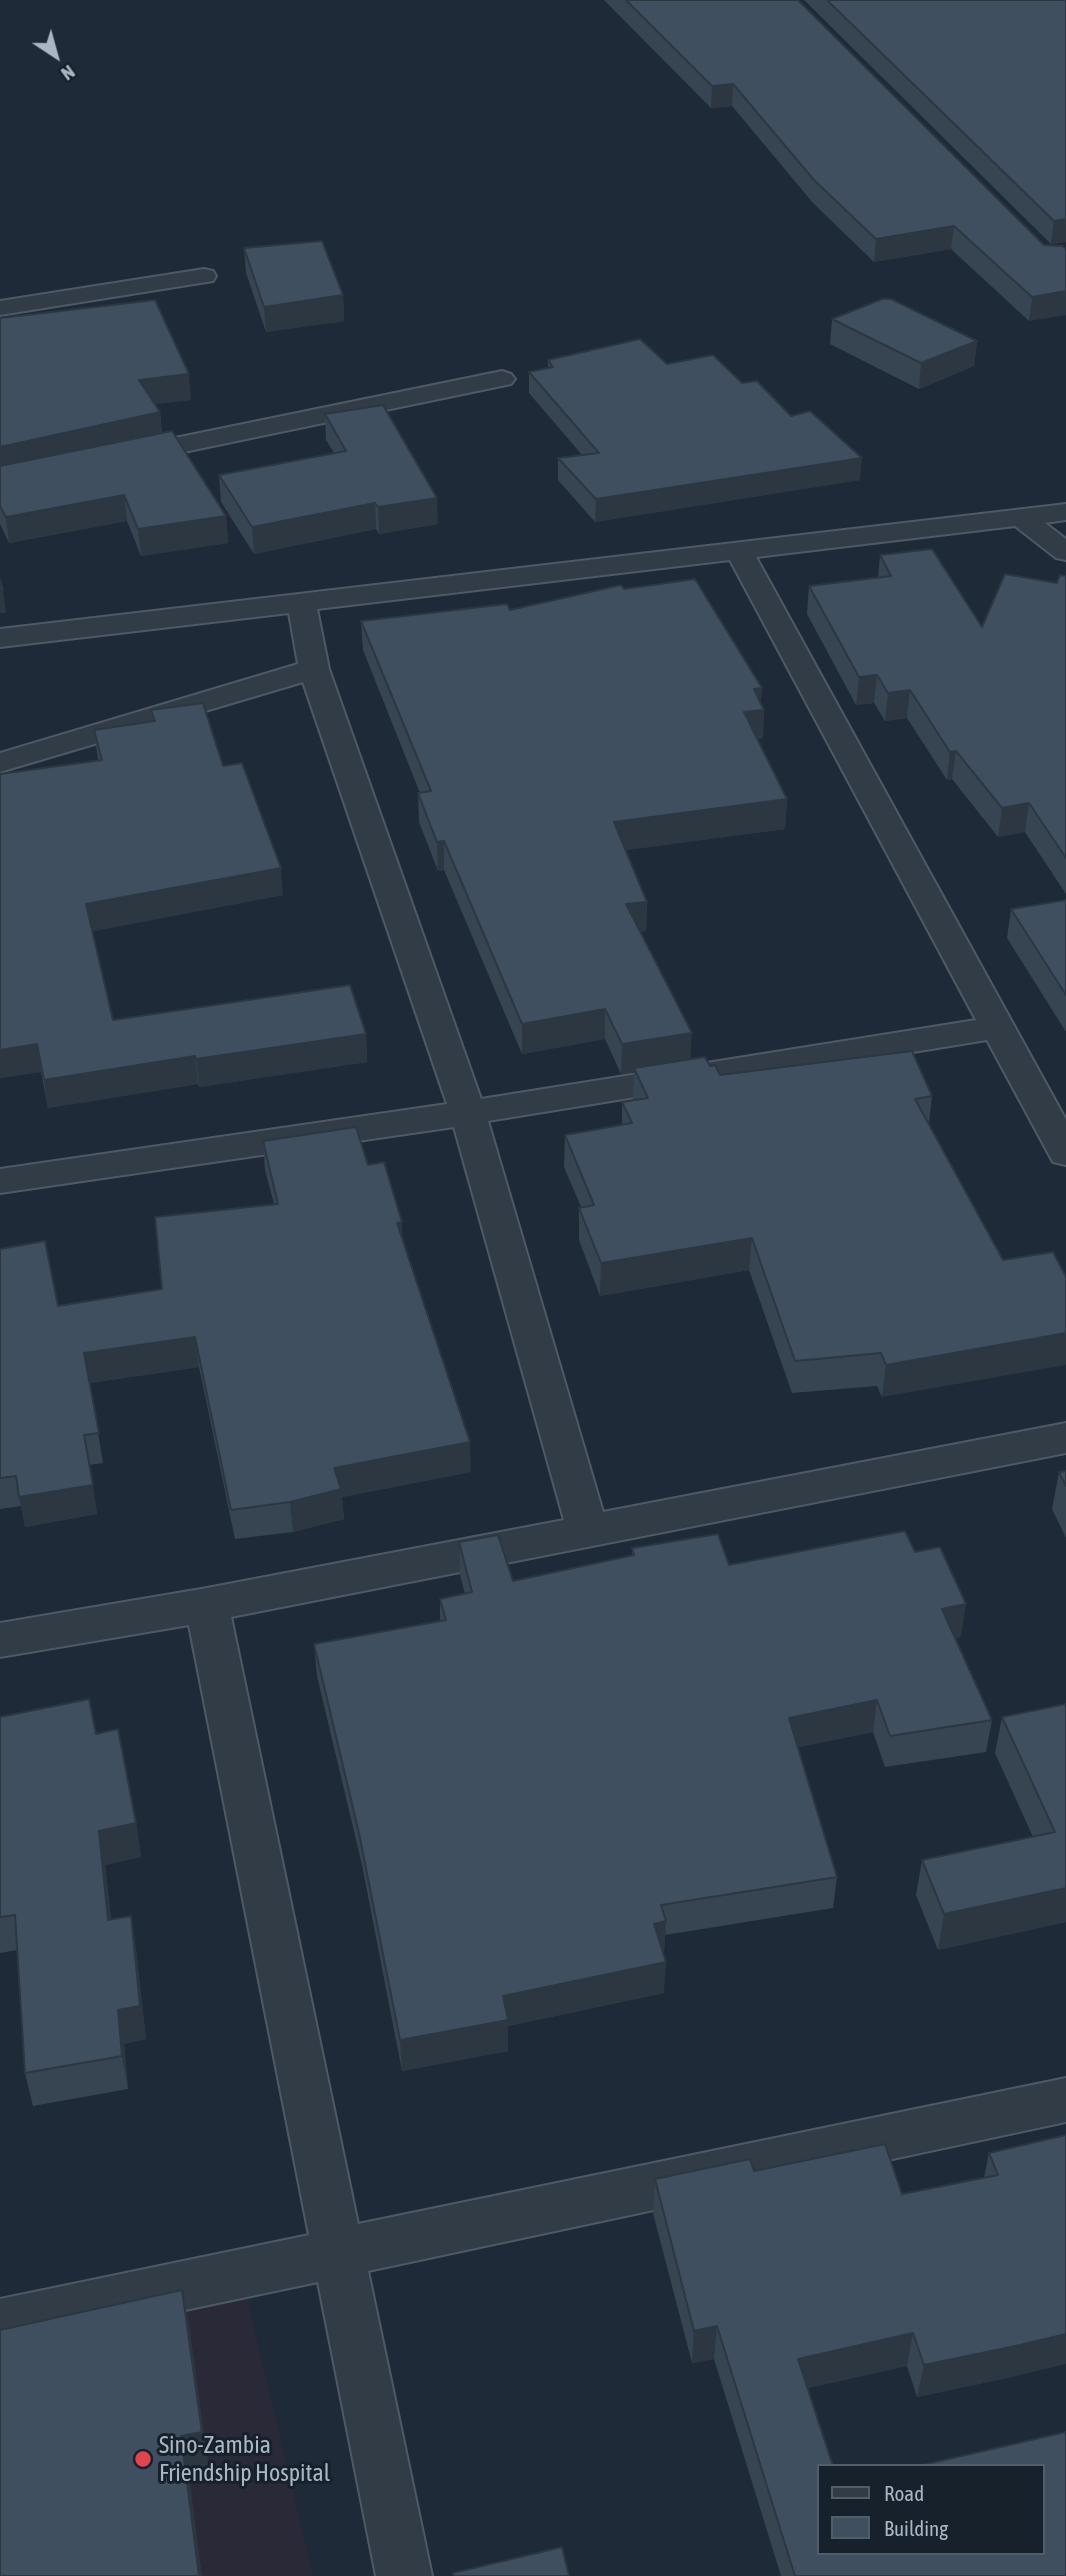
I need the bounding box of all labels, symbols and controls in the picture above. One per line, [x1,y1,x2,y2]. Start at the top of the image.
north arrow [21,21,91,91]
text: N [57,61,79,85]
place label: Sino-Zambia Friendship Hospital [159,2431,330,2487]
marker: Sino-Zambia Friendship Hospital [133,2449,153,2469]
legend [818,2464,1045,2555]
text: Road [884,2481,924,2505]
text: Building [884,2516,948,2540]

